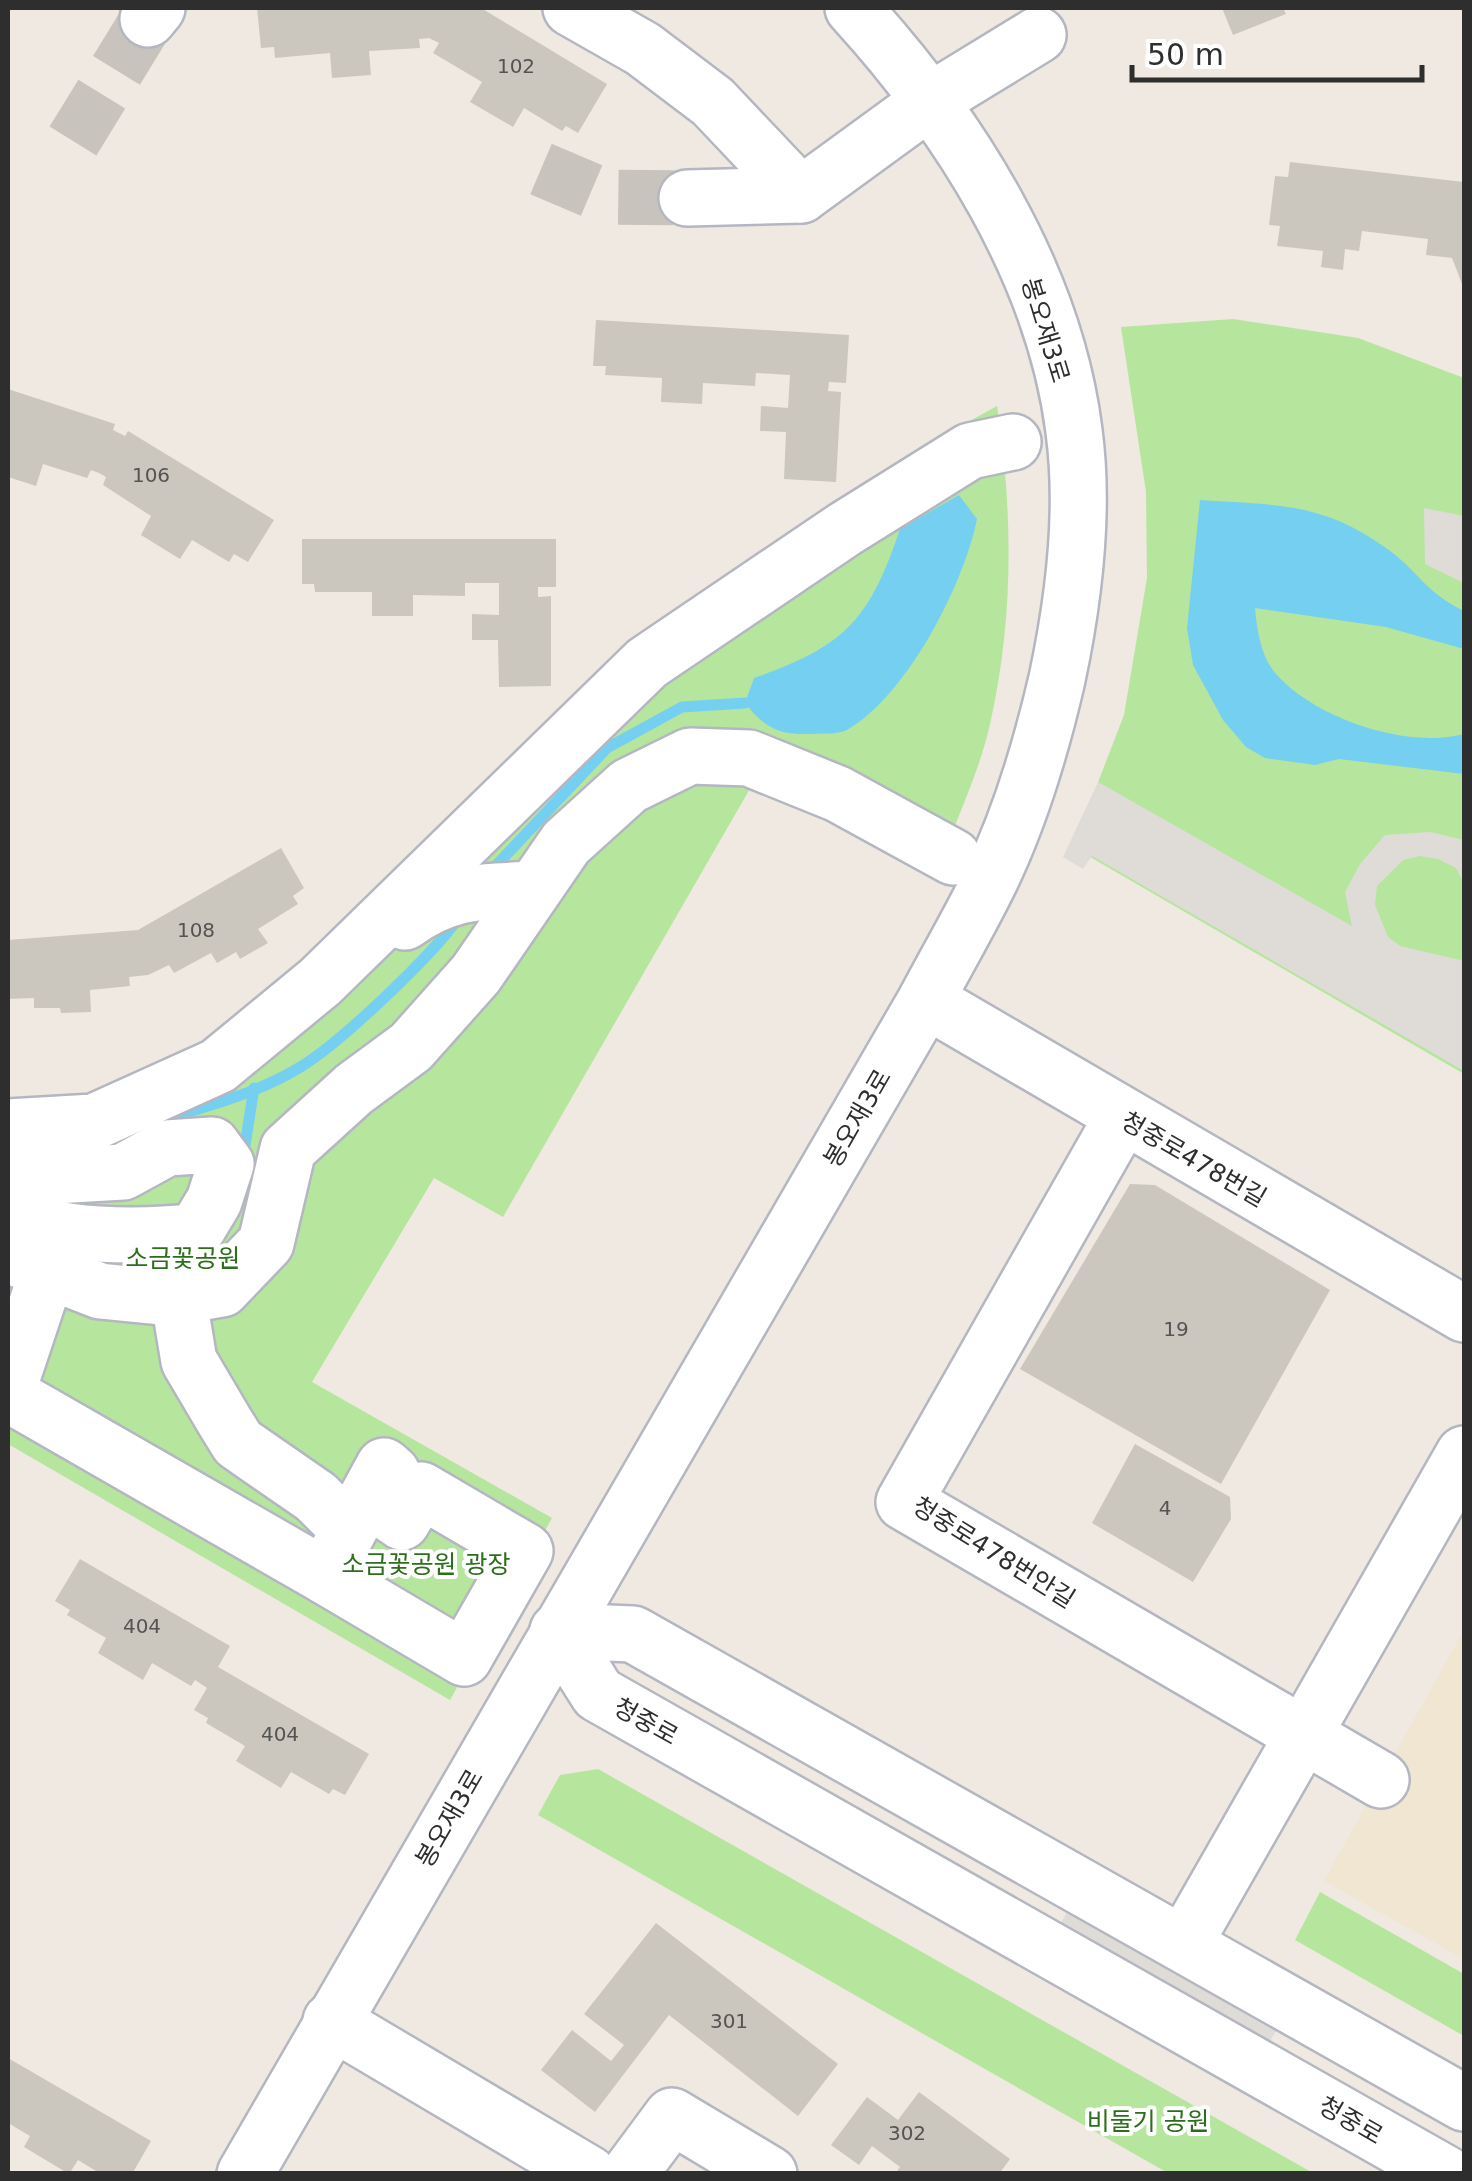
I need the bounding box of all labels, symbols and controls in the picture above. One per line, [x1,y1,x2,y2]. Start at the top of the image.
scale bar [1132,20,1422,82]
text: 50 m [1147,37,1224,72]
house number: 102 [497,54,535,78]
street label: 봉오재3로 [1016,274,1075,386]
house number: 106 [132,463,170,487]
house number: 108 [177,918,215,942]
street label: 봉오재3로 [818,1064,897,1172]
street label: 청중로478번길 [1116,1106,1271,1213]
park label: 소금꽃공원 [125,1244,241,1273]
house number: 19 [1163,1317,1189,1341]
street label: 청중로478번안길 [907,1491,1080,1614]
house number: 4 [1159,1496,1171,1520]
park label: 소금꽃공원 광장 [342,1550,510,1579]
house number: 404 [123,1614,161,1638]
street label: 청중로 [609,1692,683,1751]
house number: 404 [261,1722,299,1746]
street label: 봉오재3로 [410,1764,489,1872]
house number: 301 [710,2009,748,2033]
street label: 청중로 [1314,2091,1388,2150]
park label: 비둘기 공원 [1087,2107,1209,2136]
house number: 302 [888,2121,926,2145]

